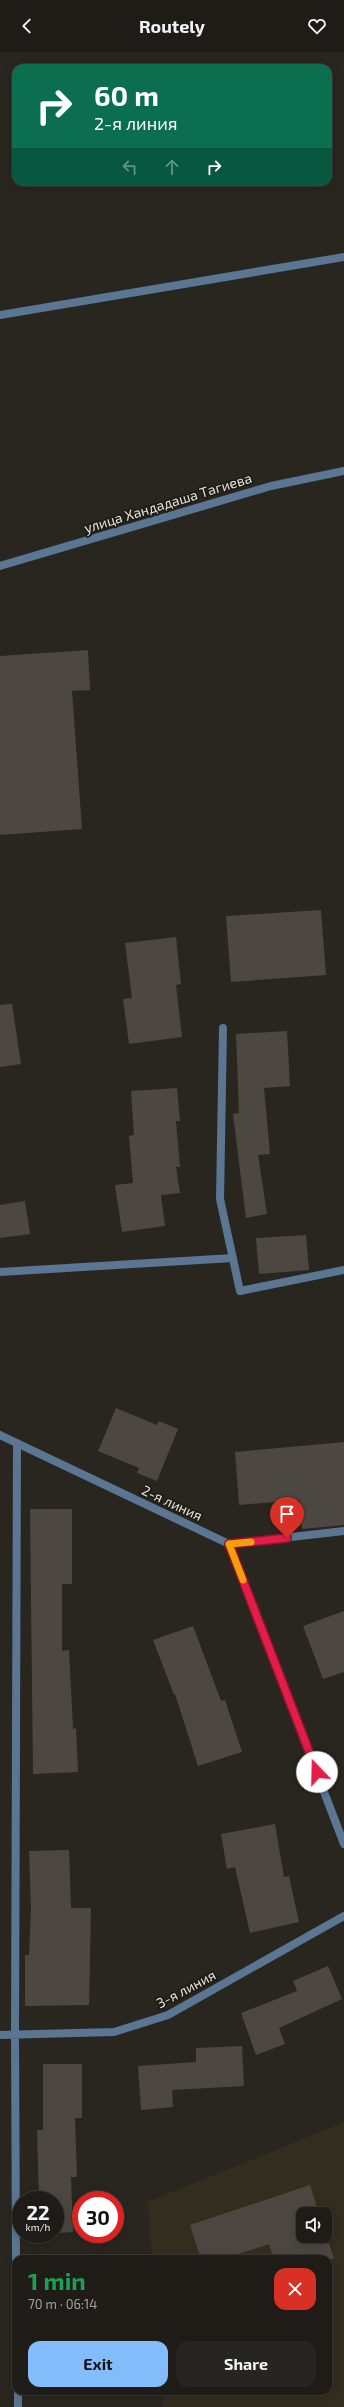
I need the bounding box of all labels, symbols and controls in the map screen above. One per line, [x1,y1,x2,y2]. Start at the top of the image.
icon: back [16,15,38,37]
text: Routely [139,15,205,37]
icon: heart [306,15,328,37]
text: 60 m [94,78,159,112]
icon: right [28,80,80,132]
text: 2-я линия [94,112,177,134]
icon: left [119,156,141,178]
icon: ahead [161,156,183,178]
icon: right [203,156,225,178]
street label: улица Хандадаша Тагиева [82,469,254,536]
street label: 2-я линия [139,1481,205,1524]
pin [270,1497,304,1538]
icon: arrive [276,1503,298,1525]
position arrow [296,1751,338,1793]
street label: 3-я линия [153,1966,218,2011]
speed limit sign: 30 [72,2191,124,2243]
text: 22 [26,2200,50,2224]
map controls [296,2207,332,2243]
button: sound [296,2207,332,2243]
text: km/h [26,2221,50,2233]
text: 1 min [28,2266,86,2295]
button: close [274,2268,316,2310]
text: 70 m · 06:14 [28,2296,97,2312]
button: Exit [28,2341,168,2387]
button: Share [176,2341,316,2387]

